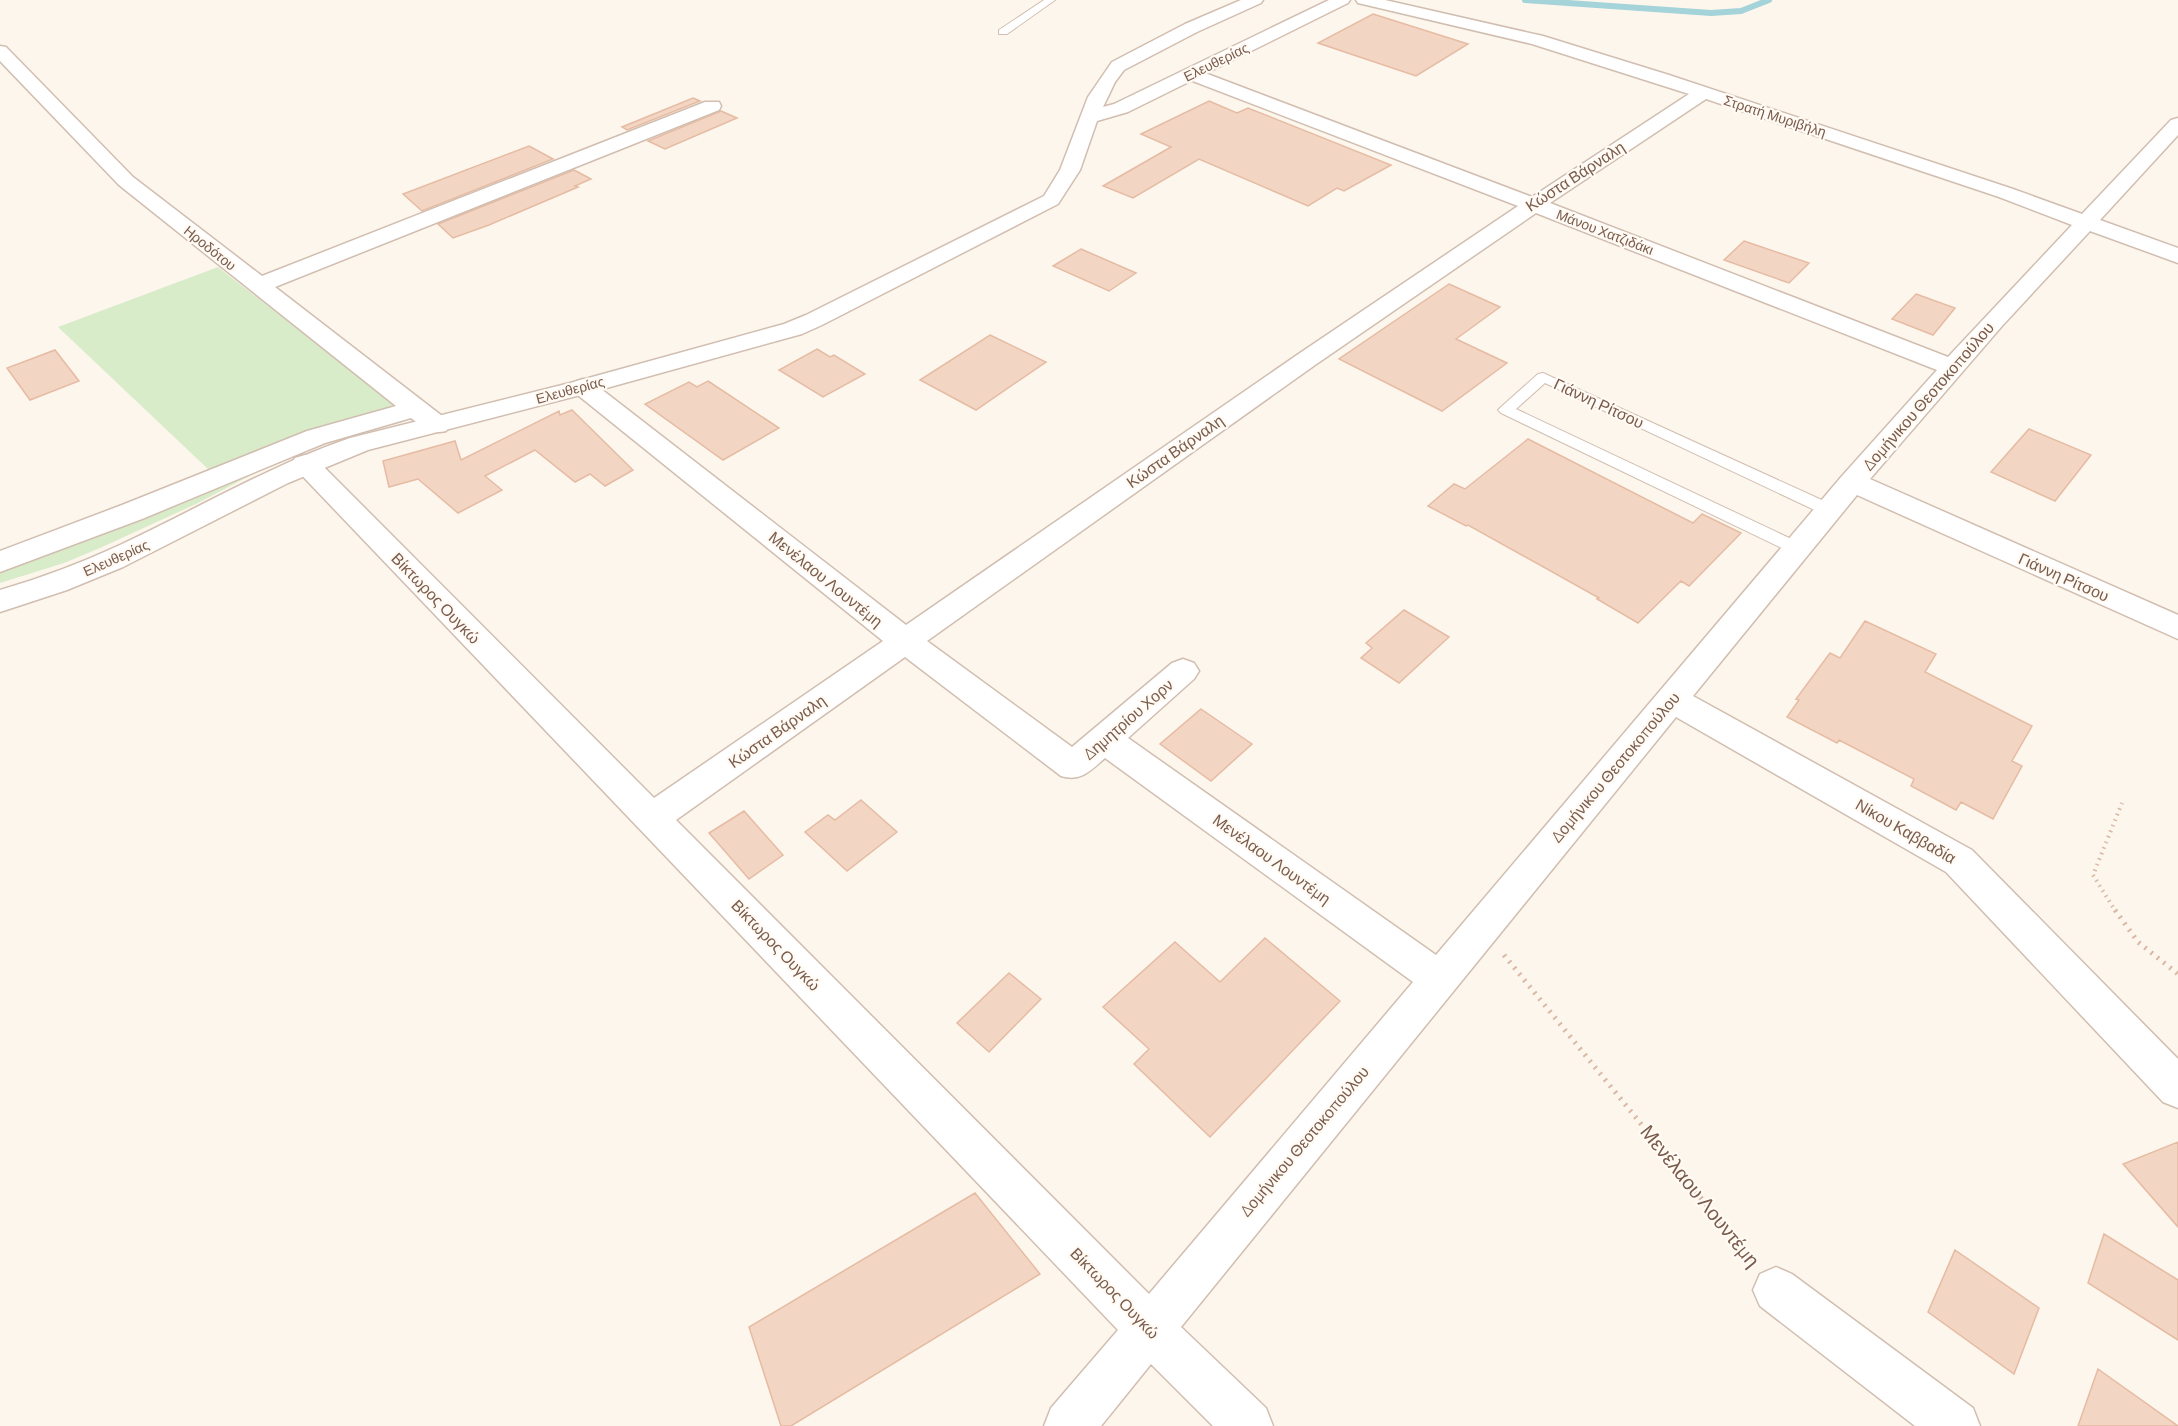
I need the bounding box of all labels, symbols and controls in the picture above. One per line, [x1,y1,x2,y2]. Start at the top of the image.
street label: Ελευθερίας [1181,38,1251,85]
street label: Στρατή Μυριβήλη [1722,91,1829,140]
street label: Κώστα Βάρναλη [1522,136,1628,215]
street label: Μάνου Χατζιδάκι [1554,205,1656,258]
street label: Ηροδότου [181,221,240,274]
street label: Δομήνικου Θεοτοκοπούλου [1858,318,1997,474]
street label: Ελευθερίας [534,372,606,407]
street label: Γιάννη Ρίτσου [1551,373,1647,432]
street label: Κώστα Βάρναλη [1122,410,1227,491]
street label: Μενέλαου Λουντέμη [766,527,887,630]
street label: Ελευθερίας [80,535,152,580]
street label: Βίκτωρος Ουγκώ [388,548,485,647]
street label: Γιάννη Ρίτσου [2016,548,2112,605]
street label: Δημητρίου Χορν [1079,674,1177,763]
street label: Δομήνικου Θεοτοκοπούλου [1546,688,1683,846]
street label: Κώστα Βάρναλη [724,690,829,771]
street label: Νίκου Καββαδία [1853,794,1960,867]
street label: Μενέλαου Λουντέμη [1210,810,1335,908]
street label: Βίκτωρος Ουγκώ [728,895,825,994]
street label: Δομήνικου Θεοτοκοπούλου [1235,1062,1372,1220]
street label: Μενέλαου Λουντέμη [1636,1119,1766,1271]
street label: Βίκτωρος Ουγκώ [1067,1243,1164,1342]

